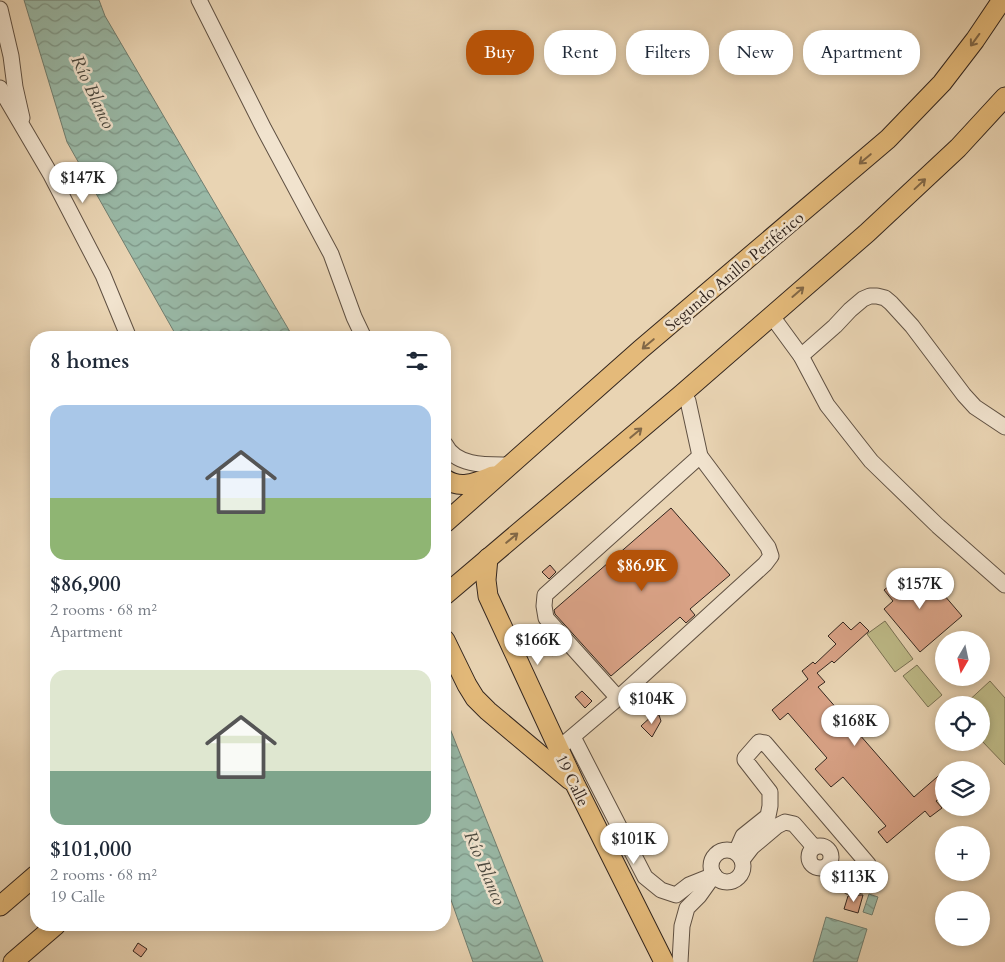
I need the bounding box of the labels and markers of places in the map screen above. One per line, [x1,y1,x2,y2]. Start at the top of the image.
pin: $147K [48,162,118,204]
pin: $86.9K [601,550,683,592]
pin: $157K [885,568,955,610]
pin: $166K [503,624,573,666]
pin: $104K [617,682,687,725]
pin: $168K [820,704,890,747]
pin: $101K [599,822,669,865]
pin: $113K [819,860,889,903]

